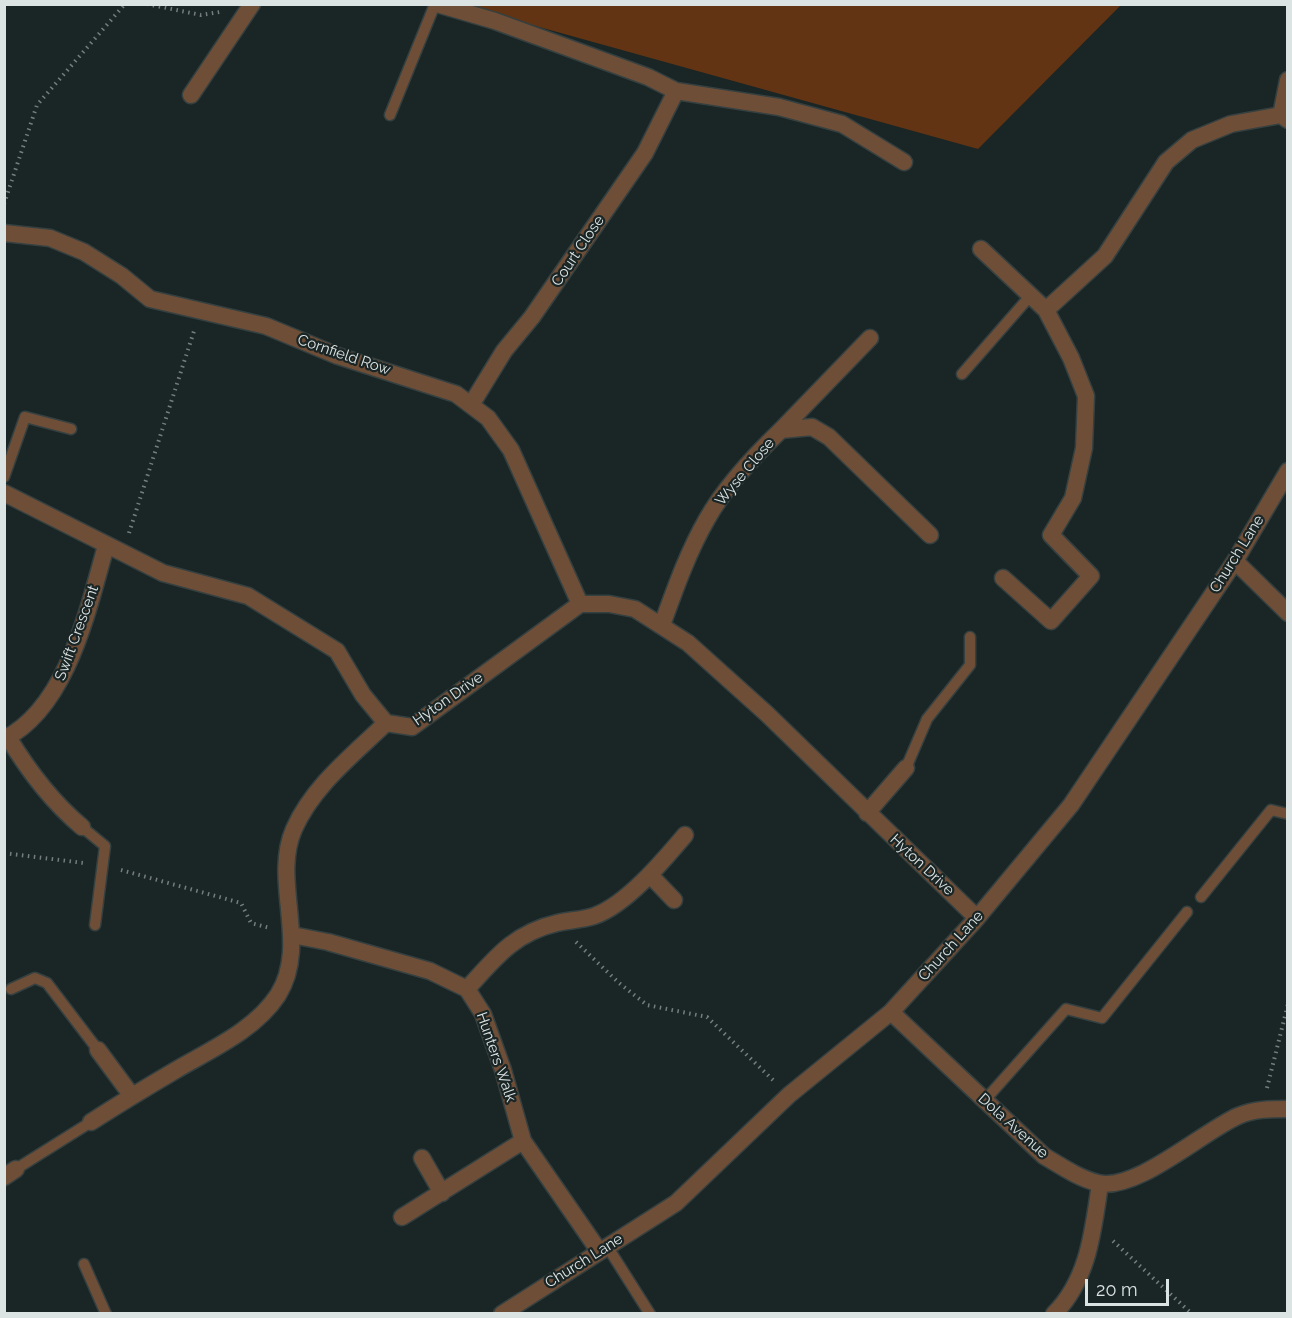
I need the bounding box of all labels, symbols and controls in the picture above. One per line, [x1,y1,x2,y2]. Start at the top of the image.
street label: Court Close [548,212,608,290]
street label: Cornfield Row [295,331,393,379]
street label: Wyse Close [712,435,778,509]
street label: Church Lane [1206,512,1268,596]
street label: Swift Crescent [51,583,103,683]
street label: Hyton Drive [410,668,486,730]
street label: Hyton Drive [886,831,958,899]
street label: Church Lane [915,907,987,985]
street label: Hunters Walk [472,1010,520,1104]
street label: Dola Avenue [974,1090,1052,1162]
street label: Church Lane [542,1230,626,1292]
scale bar [1088,1267,1172,1305]
text: 20 m [1096,1279,1138,1300]

